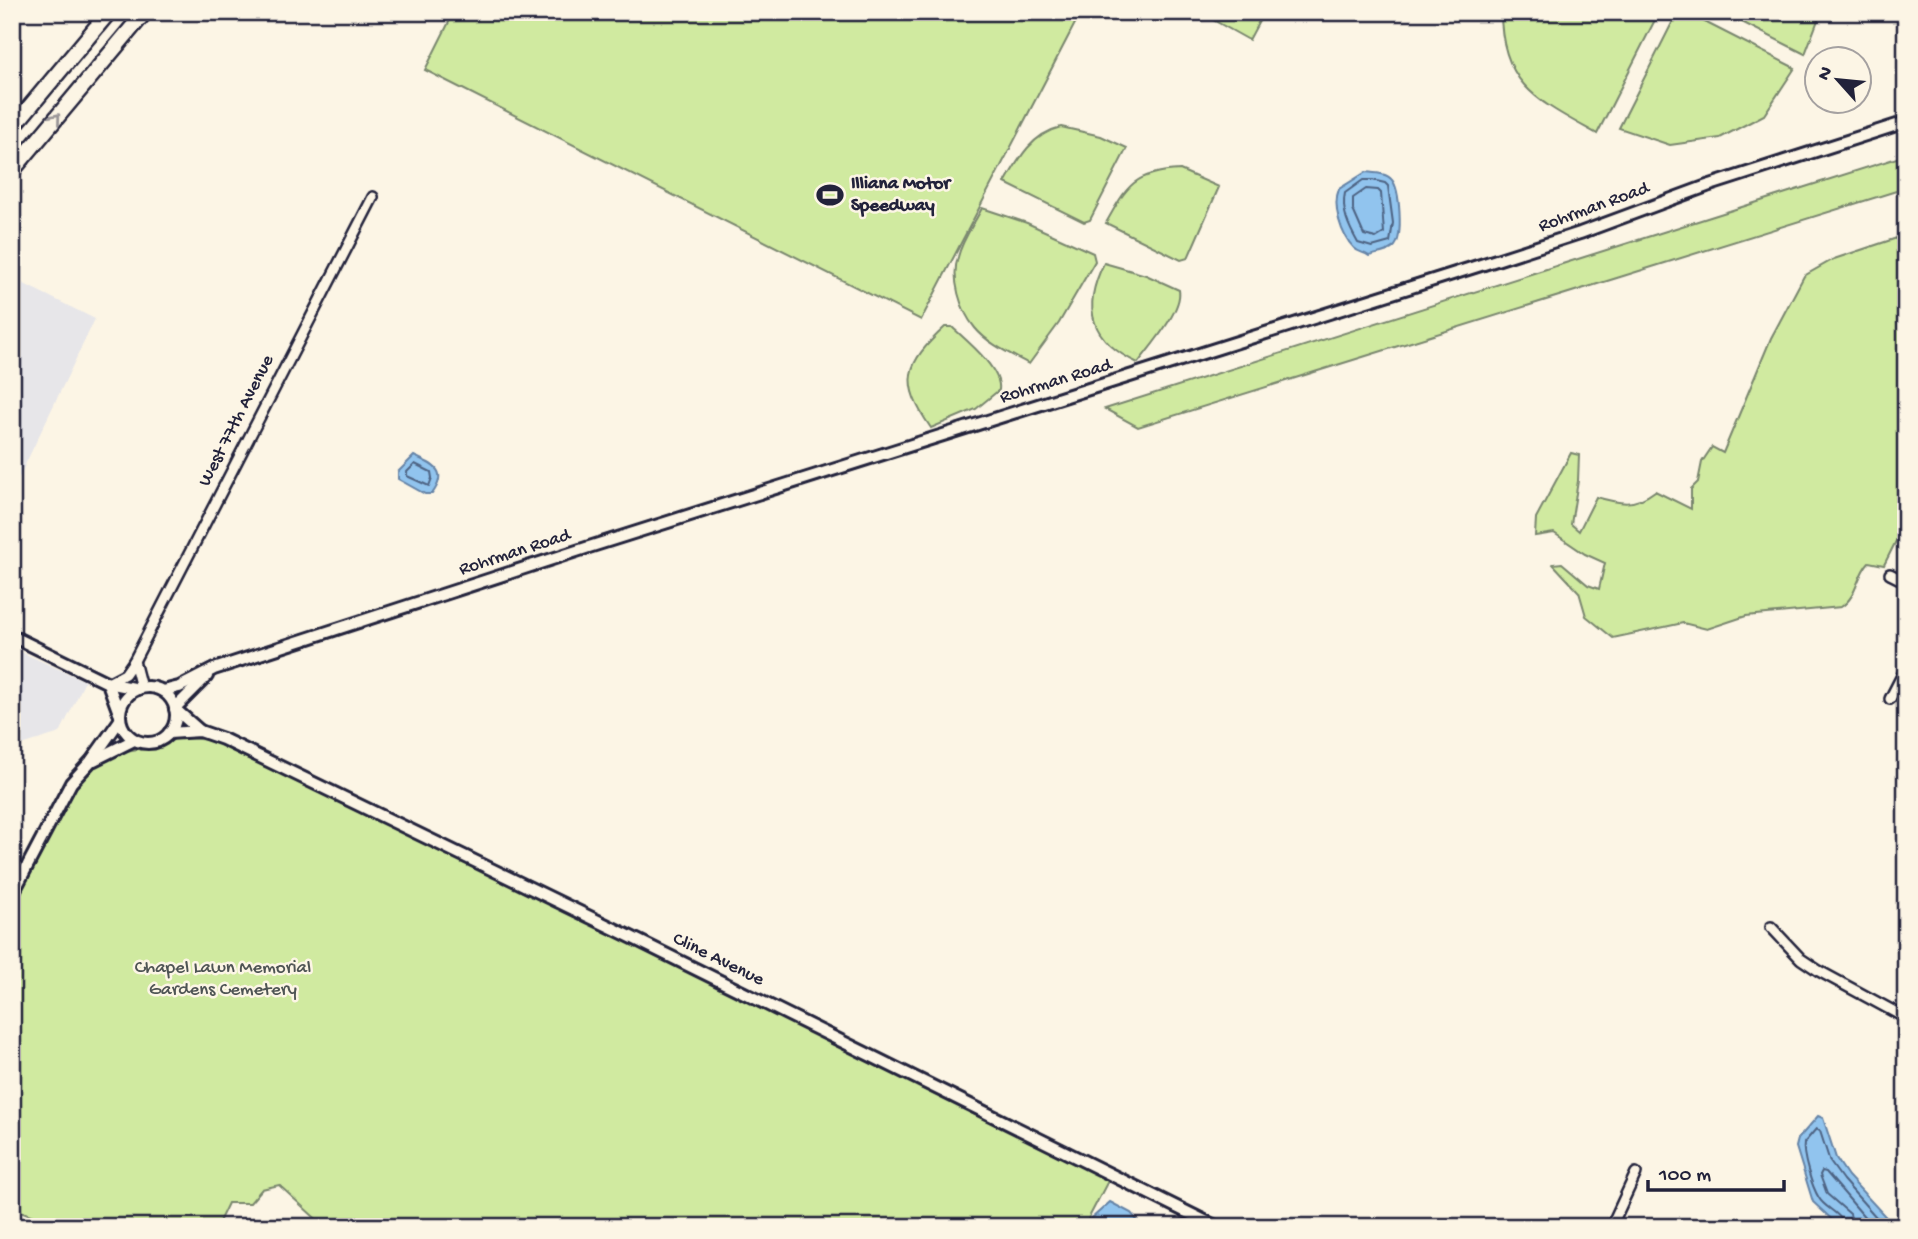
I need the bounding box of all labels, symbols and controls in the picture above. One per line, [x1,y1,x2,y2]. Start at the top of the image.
north arrow [1802,46,1872,116]
text: N [1813,63,1839,85]
one-way arrow [48,113,60,126]
place label: Illiana Motor Speedway [851,173,952,218]
street label: Rohrman Road [1536,177,1654,239]
sports icon: Illiana Motor Speedway [815,180,845,210]
street label: West 77th Avenue [194,351,280,491]
street label: Rohrman Road [997,354,1117,410]
street label: Rohrman Road [456,524,575,582]
street label: Cline Avenue [668,928,768,992]
park label: Chapel Lawn Memorial Gardens Cemetery [135,957,311,1002]
scale bar [1648,1148,1785,1192]
text: 100 m [1658,1164,1711,1189]

